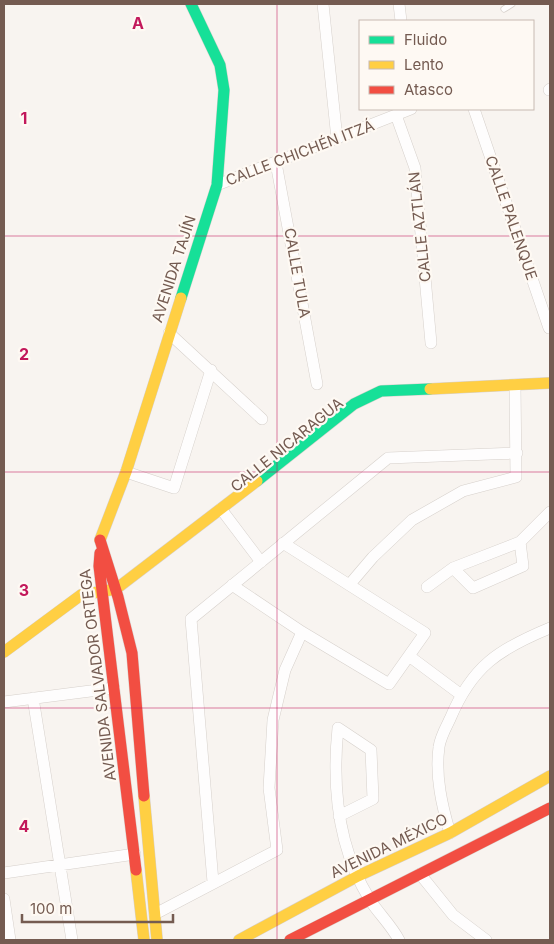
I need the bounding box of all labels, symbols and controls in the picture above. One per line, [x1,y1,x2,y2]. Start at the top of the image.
text: A [132,13,144,33]
legend [359,20,534,110]
text: Fluido [404,30,447,49]
text: Lento [404,55,444,74]
text: Atasco [404,80,453,99]
text: 1 [21,108,27,128]
street label: CALLE CHICHÉN ITZÁ [223,115,377,190]
street label: CALLE PALENQUE [481,153,542,283]
street label: CALLE AZTLÁN [404,171,435,283]
street label: AVENIDA TAJÍN [147,213,200,325]
street label: CALLE TULA [280,227,315,319]
text: 2 [19,344,29,364]
street label: CALLE NICARAGUA [227,393,347,496]
street label: AVENIDA SALVADOR ORTEGA [75,568,120,782]
text: 3 [19,580,29,600]
street label: AVENIDA MÉXICO [327,809,451,882]
text: 4 [19,816,30,836]
scale bar [22,892,174,924]
text: 100 m [30,899,72,918]

